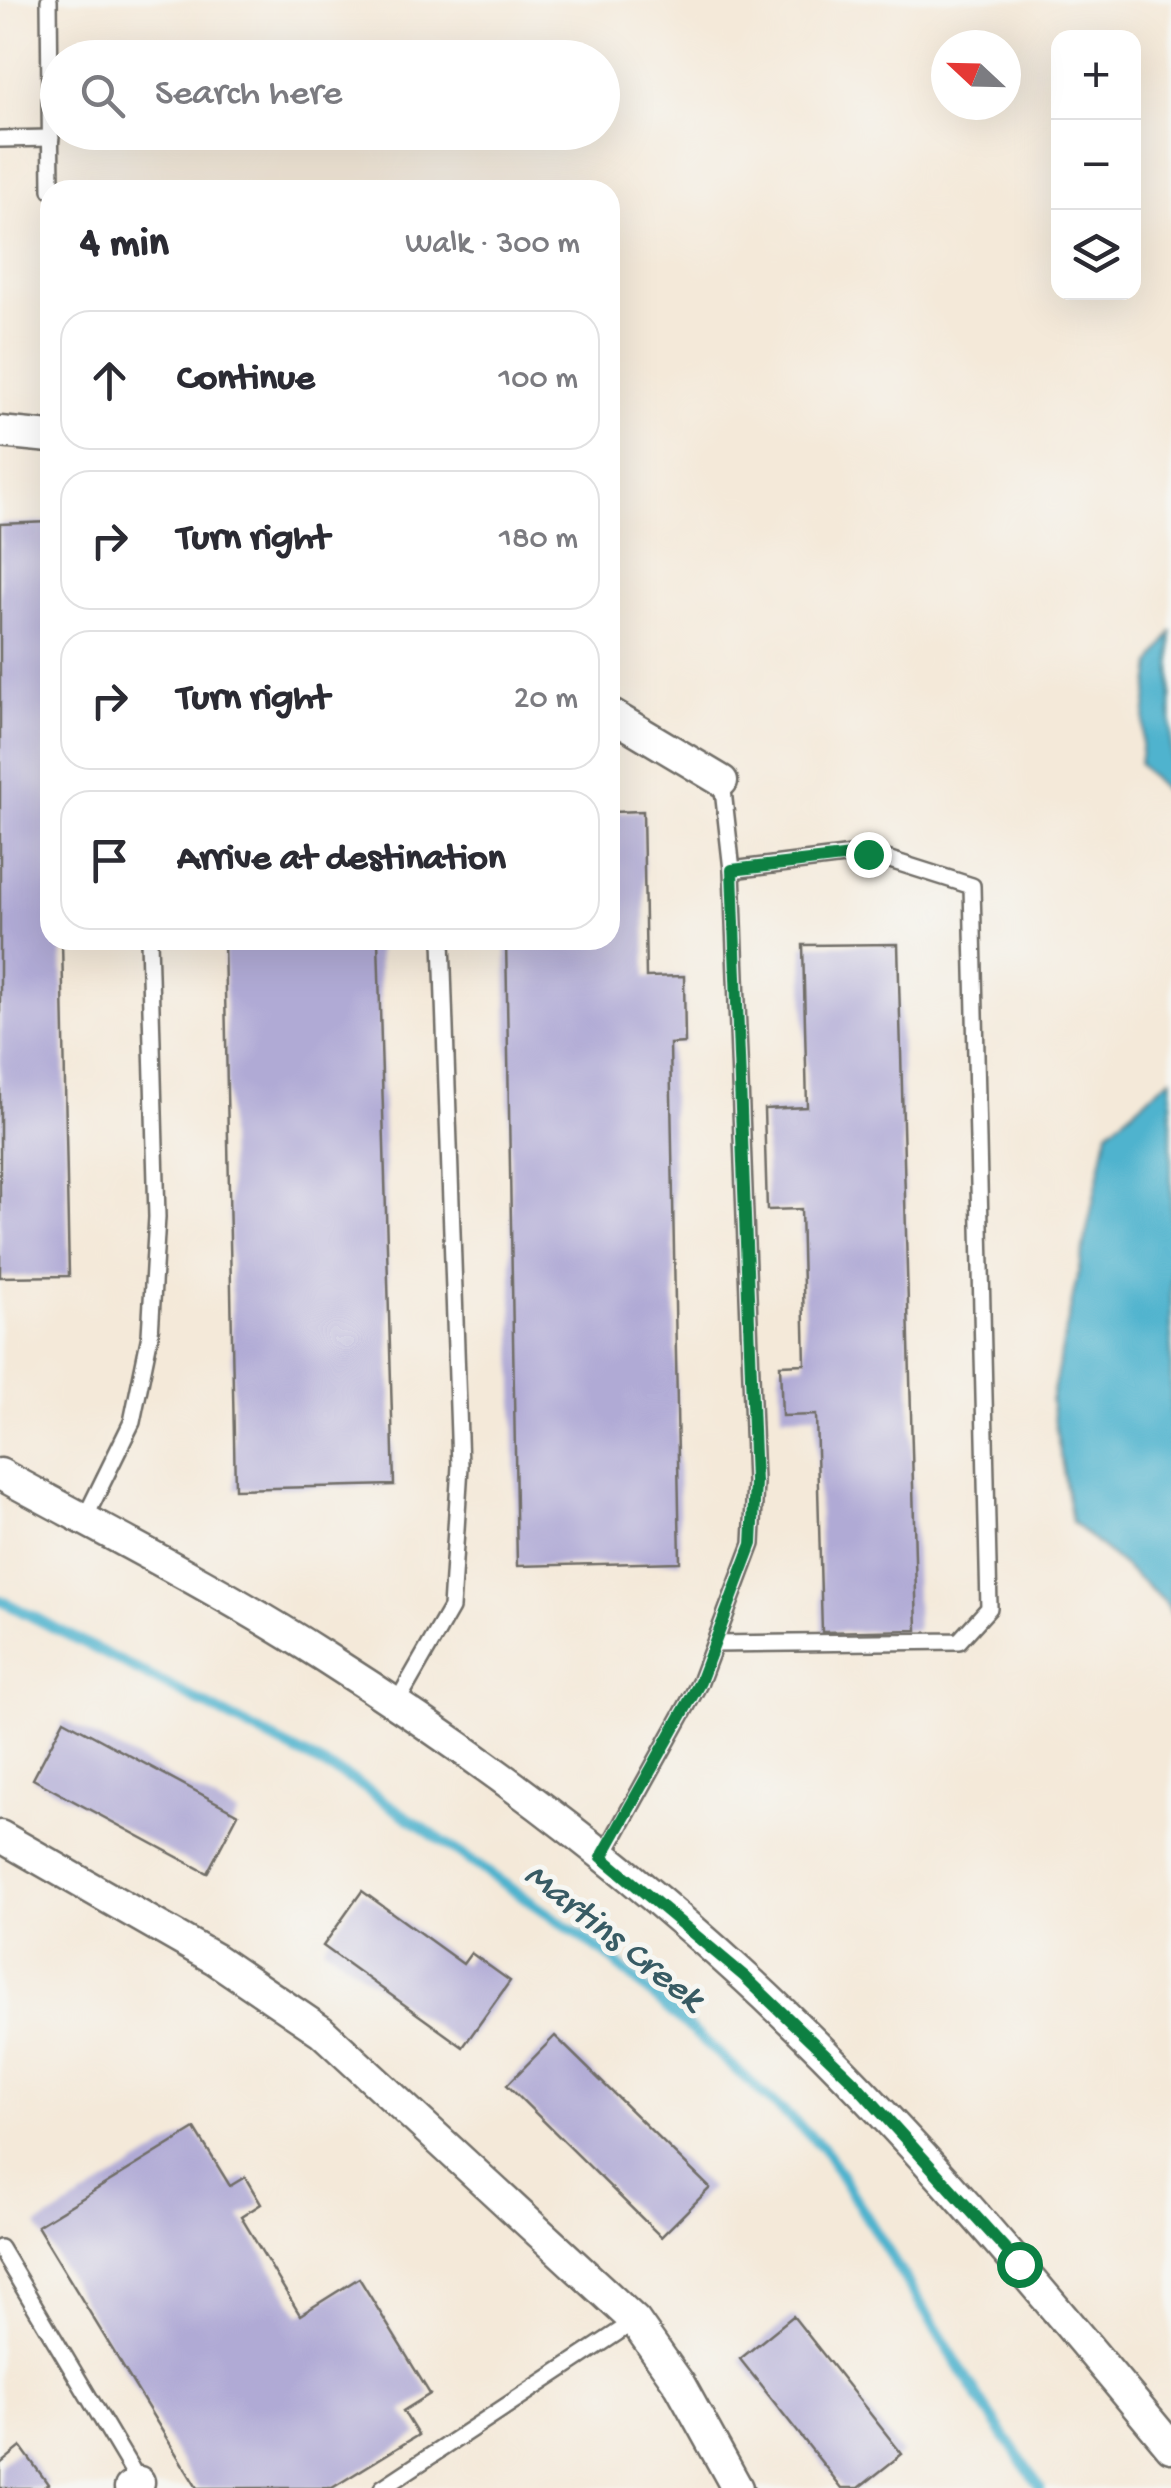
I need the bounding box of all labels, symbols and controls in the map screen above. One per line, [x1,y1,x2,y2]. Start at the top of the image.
north arrow [931,30,1021,120]
map controls [1051,30,1141,300]
button: + [1051,30,1141,120]
search box [40,40,620,150]
icon: search [75,68,130,123]
text: Search here [155,73,342,117]
button: − [1051,120,1141,210]
button: layers [1051,210,1141,300]
text: 4 min [80,221,169,270]
text: Walk · 300 m [405,226,580,264]
icon: ahead [82,353,137,408]
text: Continue [177,358,315,402]
text: 100 m [498,361,578,399]
icon: right [82,513,137,568]
text: Turn right [177,518,329,562]
text: 180 m [499,521,578,559]
icon: right [82,673,137,728]
text: Turn right [177,678,329,722]
text: 20 m [514,681,578,719]
route end [846,832,892,878]
icon: arrive [82,833,137,888]
text: Arrive at destination [177,838,506,882]
water label: Martins Creek [514,1855,713,2024]
route start [997,2242,1043,2288]

